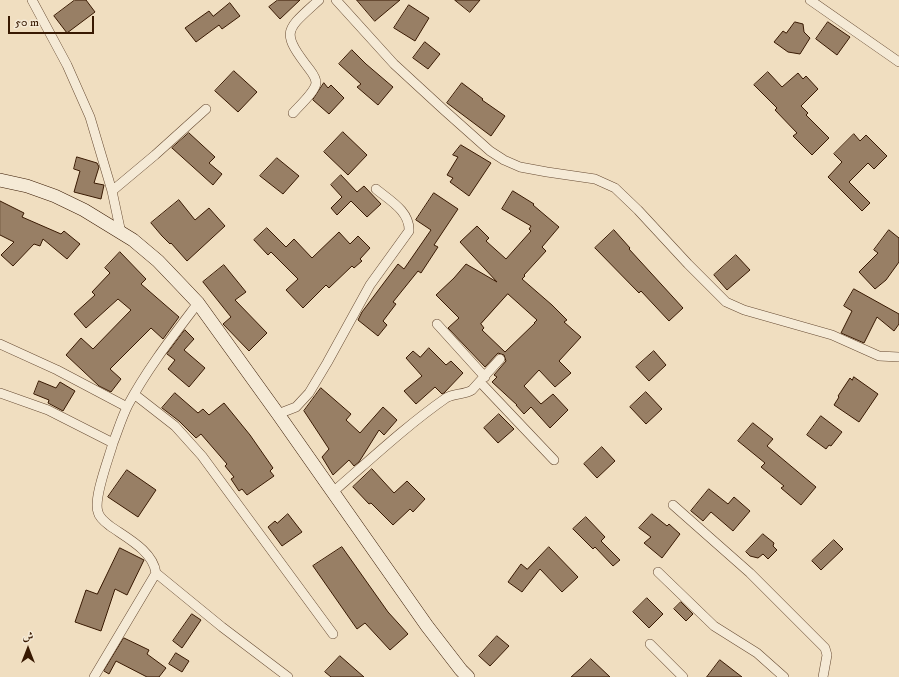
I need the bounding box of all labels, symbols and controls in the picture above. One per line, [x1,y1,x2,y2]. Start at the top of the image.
scale bar [10,8,96,34]
text: 50 m [15,15,39,30]
north arrow [8,629,48,669]
text: ش [23,630,33,644]

